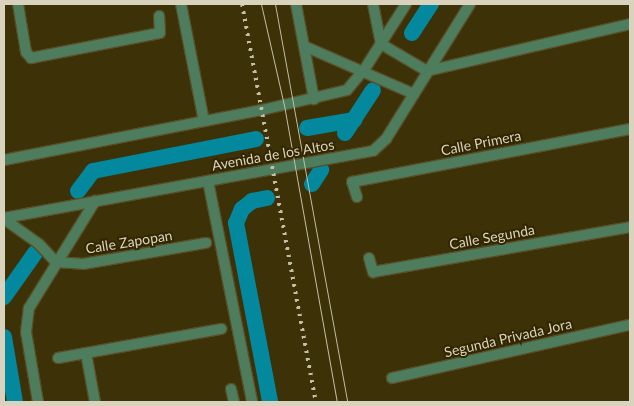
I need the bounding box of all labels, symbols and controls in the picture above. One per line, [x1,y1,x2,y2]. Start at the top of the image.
street label: Calle Primera [439,127,523,159]
street label: Avenida de los Altos [210,136,336,174]
street label: Calle Segunda [448,221,536,253]
street label: Calle Zapopan [84,227,174,257]
street label: Segunda Privada Jora [442,315,574,361]

